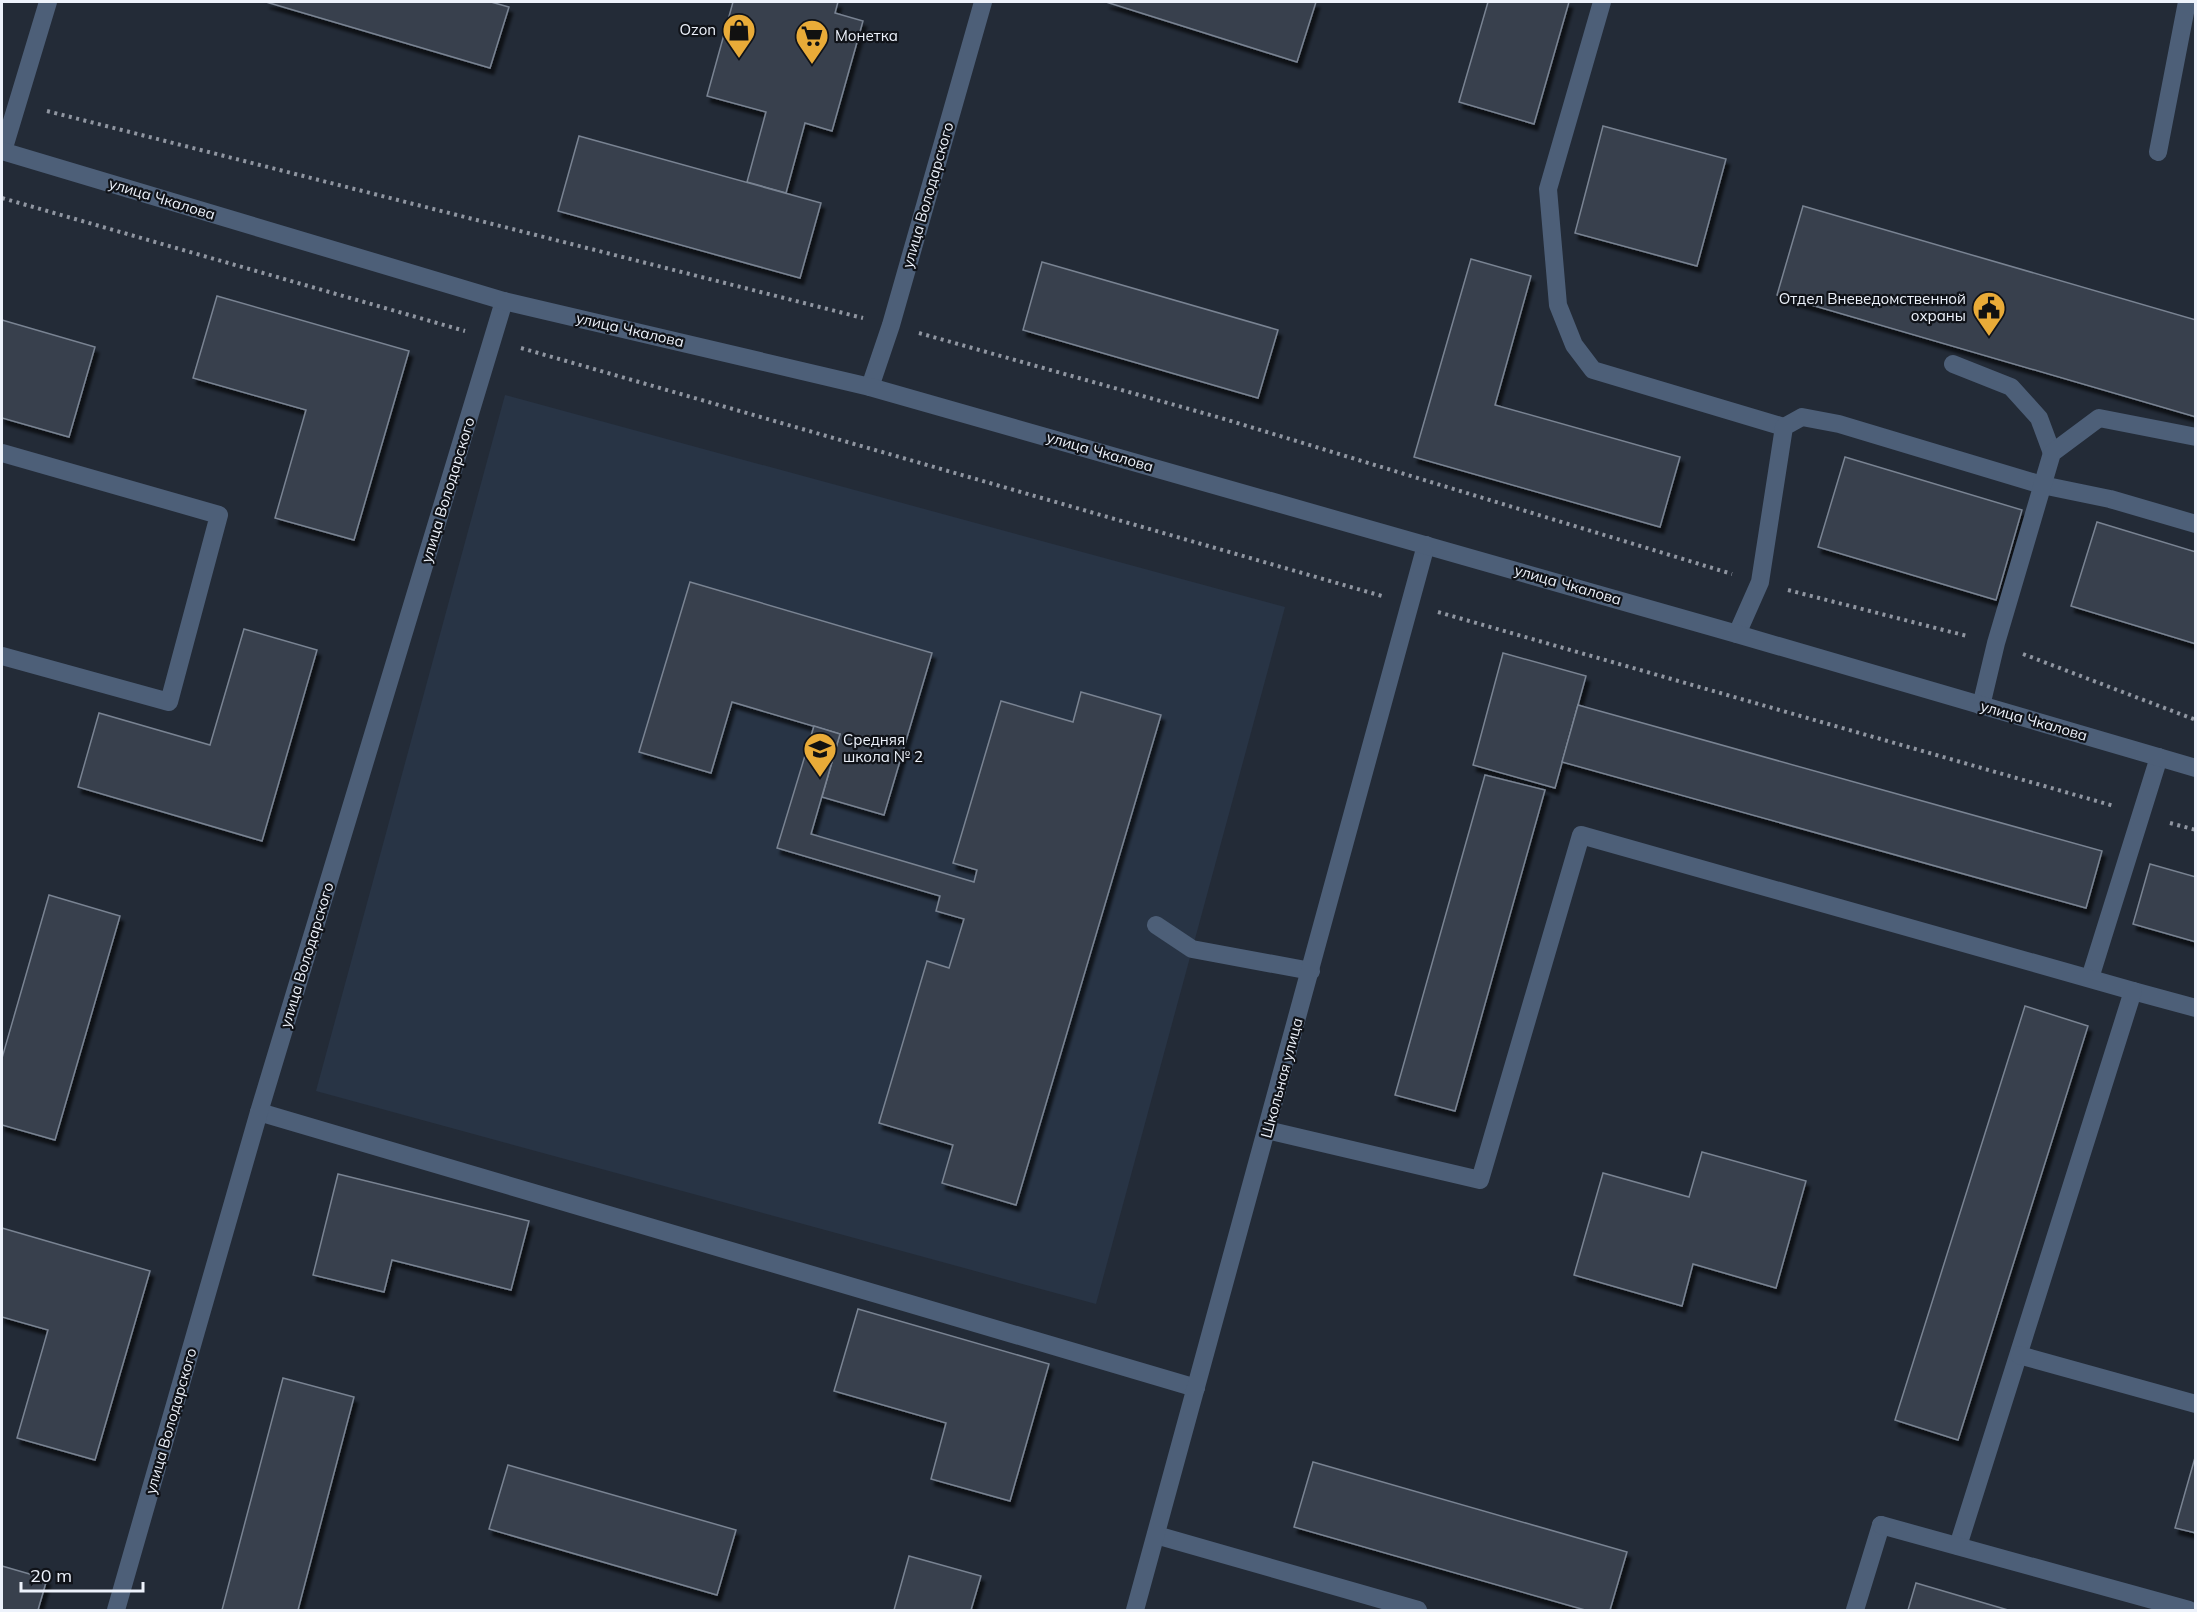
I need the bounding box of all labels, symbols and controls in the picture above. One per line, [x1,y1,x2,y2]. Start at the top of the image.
shop icon: Ozon [721,12,757,59]
supermarket icon: Монетка [794,18,830,65]
place label: Ozon [679,20,716,39]
place label: Монетка [835,26,898,45]
street label: улица Володарского [898,120,957,270]
street label: улица Чкалова [107,173,218,224]
place label: Отдел Вневедомственной охраны [1779,289,1966,325]
public building icon: Отдел Вневедомственной охраны [1971,290,2007,337]
street label: улица Чкалова [574,308,686,351]
street label: улица Володарского [416,415,479,565]
street label: улица Чкалова [1045,427,1156,476]
street label: улица Чкалова [1513,560,1624,609]
street label: улица Чкалова [1979,696,2090,745]
place label: Средняя школа № 2 [843,730,923,766]
school or university icon: Средняя школа № 2 [802,731,838,778]
street label: улица Володарского [275,880,338,1030]
street label: Школьная улица [1256,1016,1307,1140]
street label: улица Володарского [141,1346,200,1496]
scale bar [21,1555,142,1593]
text: 20 m [30,1564,72,1587]

